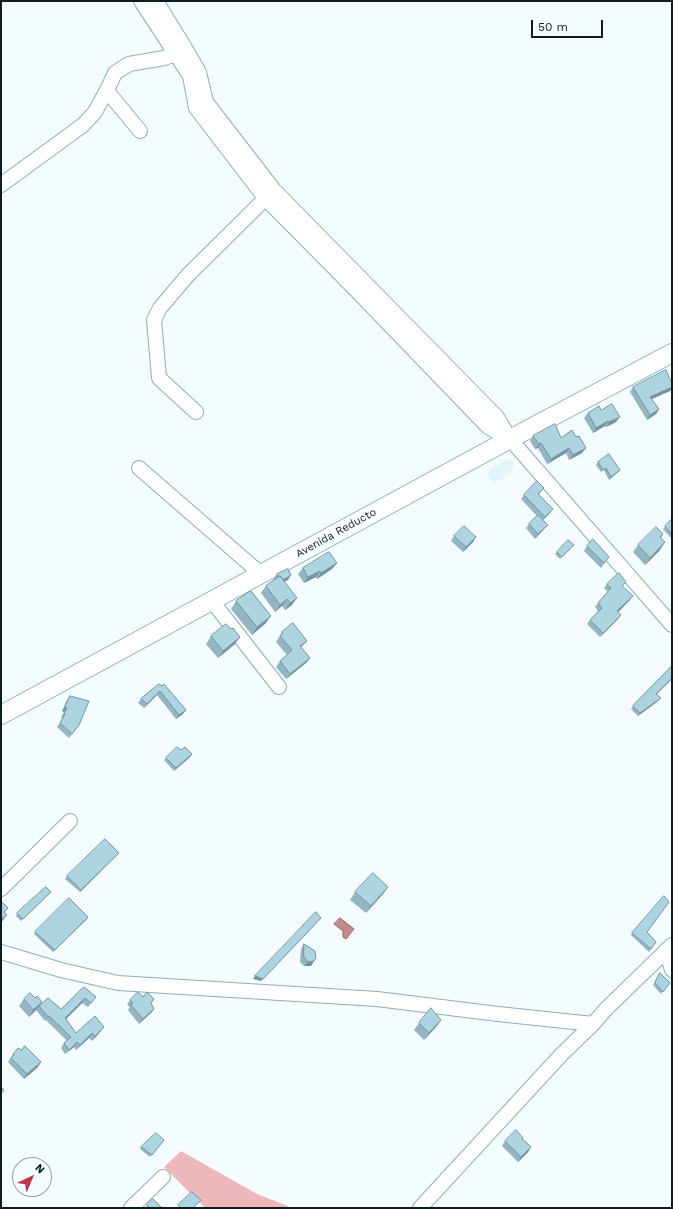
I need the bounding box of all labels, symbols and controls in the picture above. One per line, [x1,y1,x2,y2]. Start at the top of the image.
scale bar [533,12,605,38]
text: 50 m [538,20,568,34]
street label: Avenida Reducto [293,505,379,561]
north arrow [12,1157,52,1197]
text: N [33,1161,47,1176]

